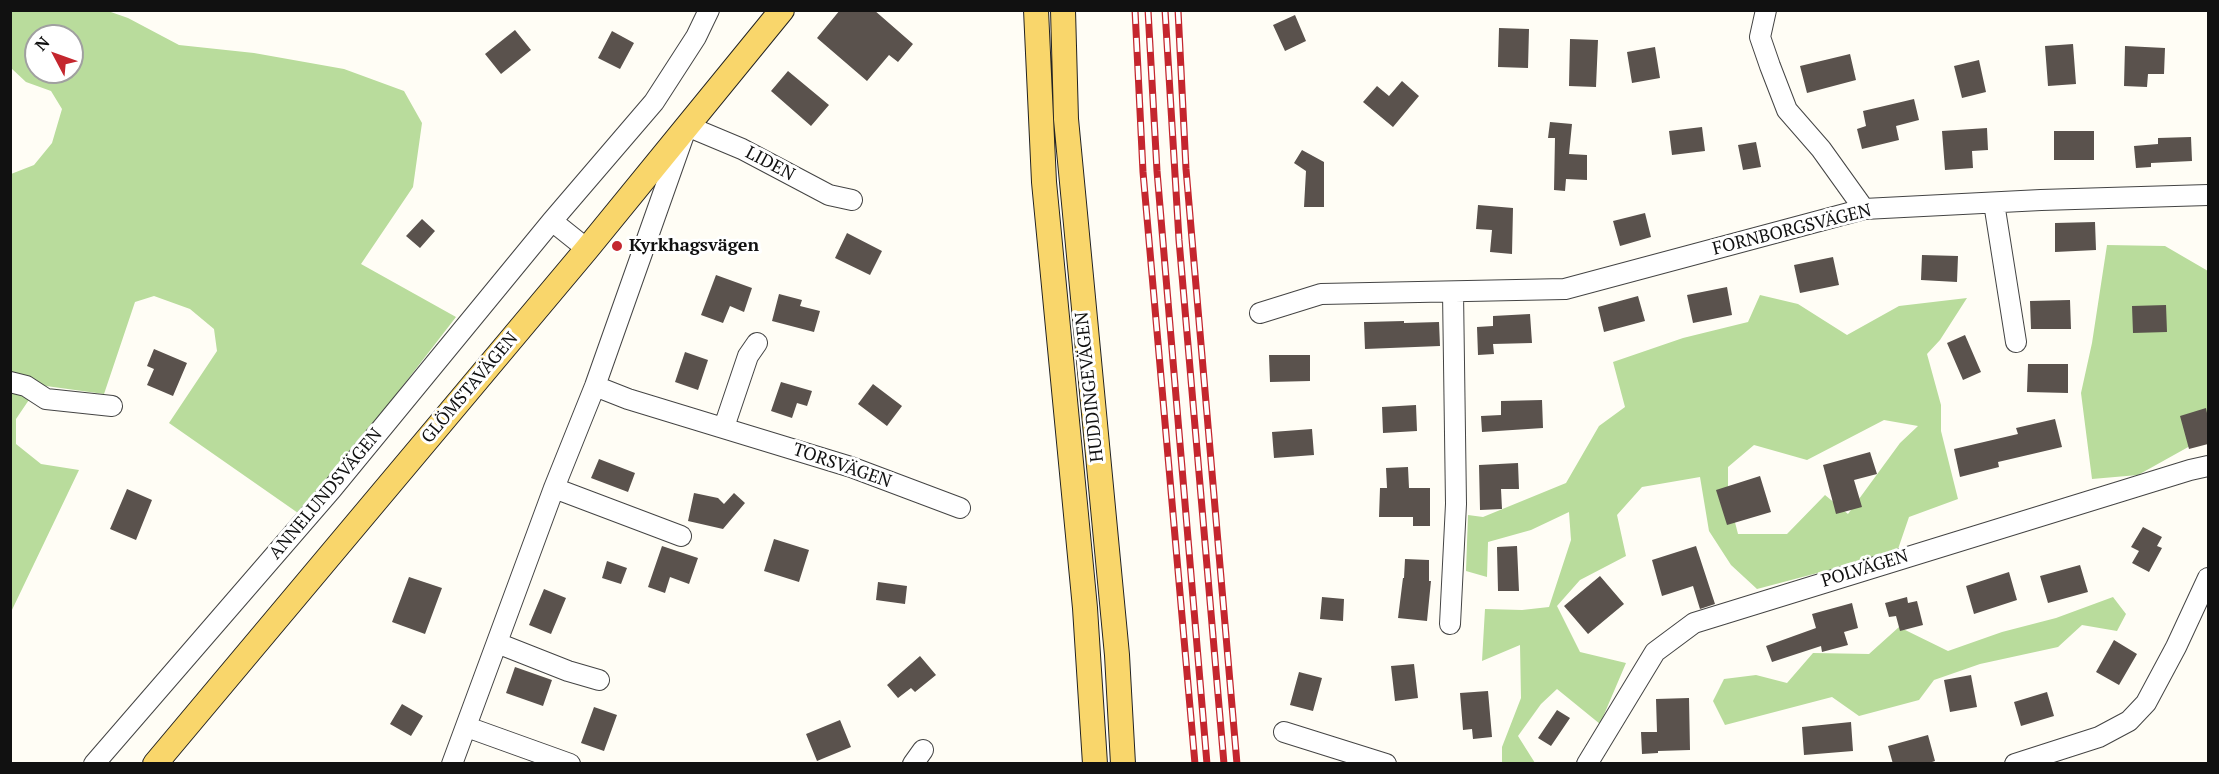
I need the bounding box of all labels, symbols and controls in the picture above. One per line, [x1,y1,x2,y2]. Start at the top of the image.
north arrow [24,24,84,84]
text: N [30,32,54,55]
street label: LIDEN [742,142,798,186]
street label: FORNBORGSVÄGEN [1710,200,1874,260]
place label: Kyrkhagsvägen [629,235,759,257]
marker: Kyrkhagsvägen [610,239,624,253]
street label: HUDDINGEVÄGEN [1071,311,1109,463]
street label: GLÖMSTAVÄGEN [417,328,523,448]
street label: ANNELUNDSVÄGEN [265,424,387,564]
street label: TORSVÄGEN [790,439,894,493]
street label: POLVÄGEN [1819,546,1911,592]

